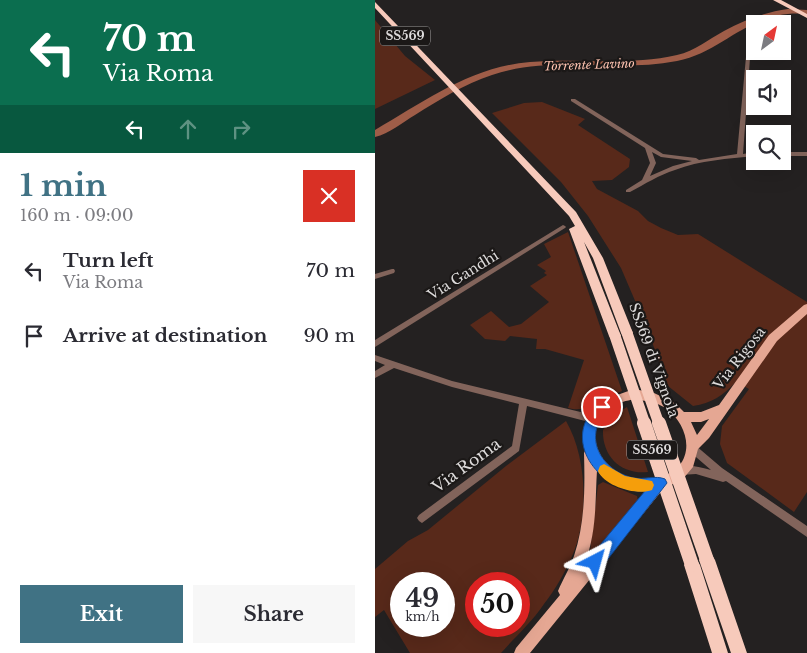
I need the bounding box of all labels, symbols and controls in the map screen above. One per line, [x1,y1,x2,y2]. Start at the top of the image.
north arrow [746,15,791,60]
map controls [746,15,791,170]
text: 70 m [103,17,196,60]
icon: left [20,20,85,85]
road number: SS569 [380,27,430,46]
water label: Torrente Lavino [543,55,635,74]
text: Via Roma [103,60,213,87]
button: sound [746,70,791,115]
icon: left [121,115,149,143]
icon: ahead [174,115,202,143]
icon: right [227,115,255,143]
button: search [746,125,791,170]
text: 1 min [20,167,107,204]
button: close [303,170,355,222]
text: 160 m · 09:00 [20,205,133,225]
street label: Via Gandhi [423,246,502,305]
text: Turn left [63,249,154,272]
icon: left [20,257,48,285]
text: 70 m [306,259,355,282]
text: Via Roma [63,272,143,292]
street label: SS569 di Vignola [625,300,683,420]
icon: arrive [20,322,48,350]
street label: Via Rigosa [708,323,769,394]
text: Arrive at destination [63,324,267,347]
text: 90 m [303,324,355,347]
pin [581,386,623,428]
icon: arrive [588,393,616,421]
street label: Via Roma [427,433,504,497]
road number: SS569 [627,440,677,460]
position arrow [568,535,620,587]
speed limit sign: 50 [465,572,530,637]
text: 49 [406,583,439,614]
button: Exit [20,585,183,643]
button: Share [193,585,355,643]
text: km/h [405,609,440,624]

